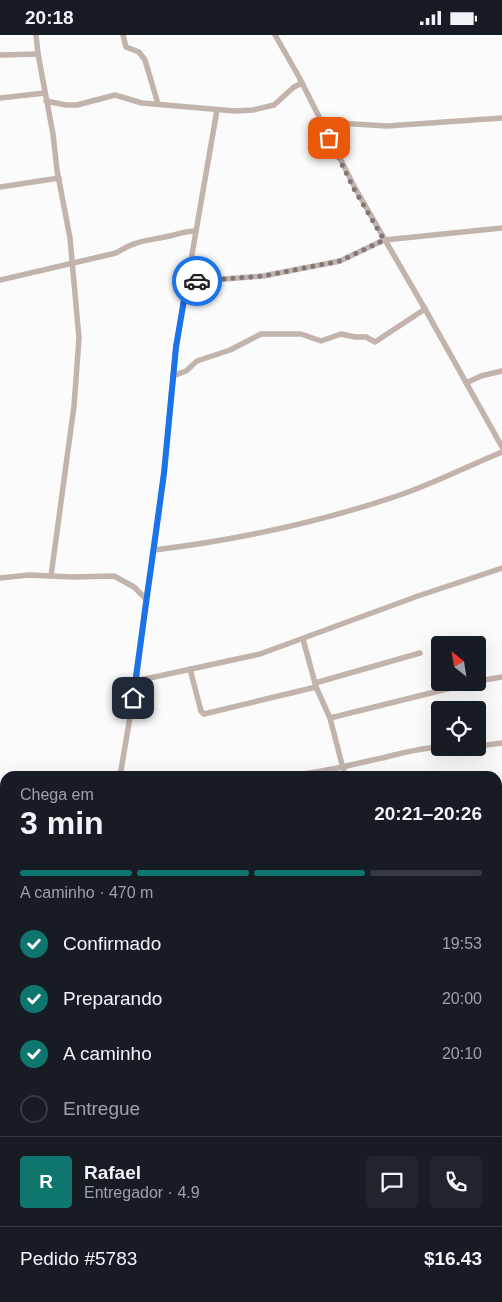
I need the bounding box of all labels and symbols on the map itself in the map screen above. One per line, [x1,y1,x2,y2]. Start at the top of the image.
pin [308,117,350,159]
courier [172,256,222,306]
north arrow [431,636,486,691]
pin [112,677,154,719]

